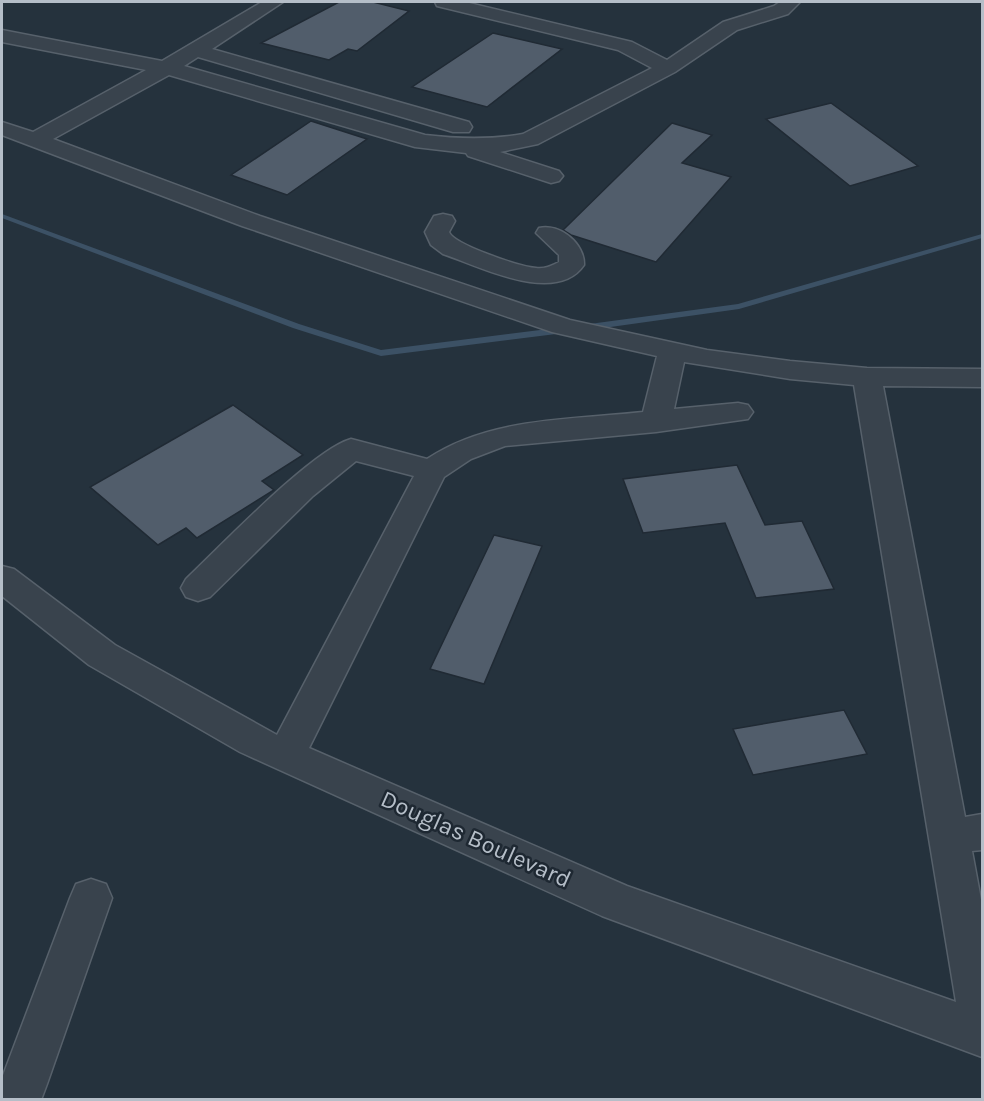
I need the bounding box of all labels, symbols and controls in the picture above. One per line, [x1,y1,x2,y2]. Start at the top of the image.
street label: Douglas Boulevard [377,785,575,893]

